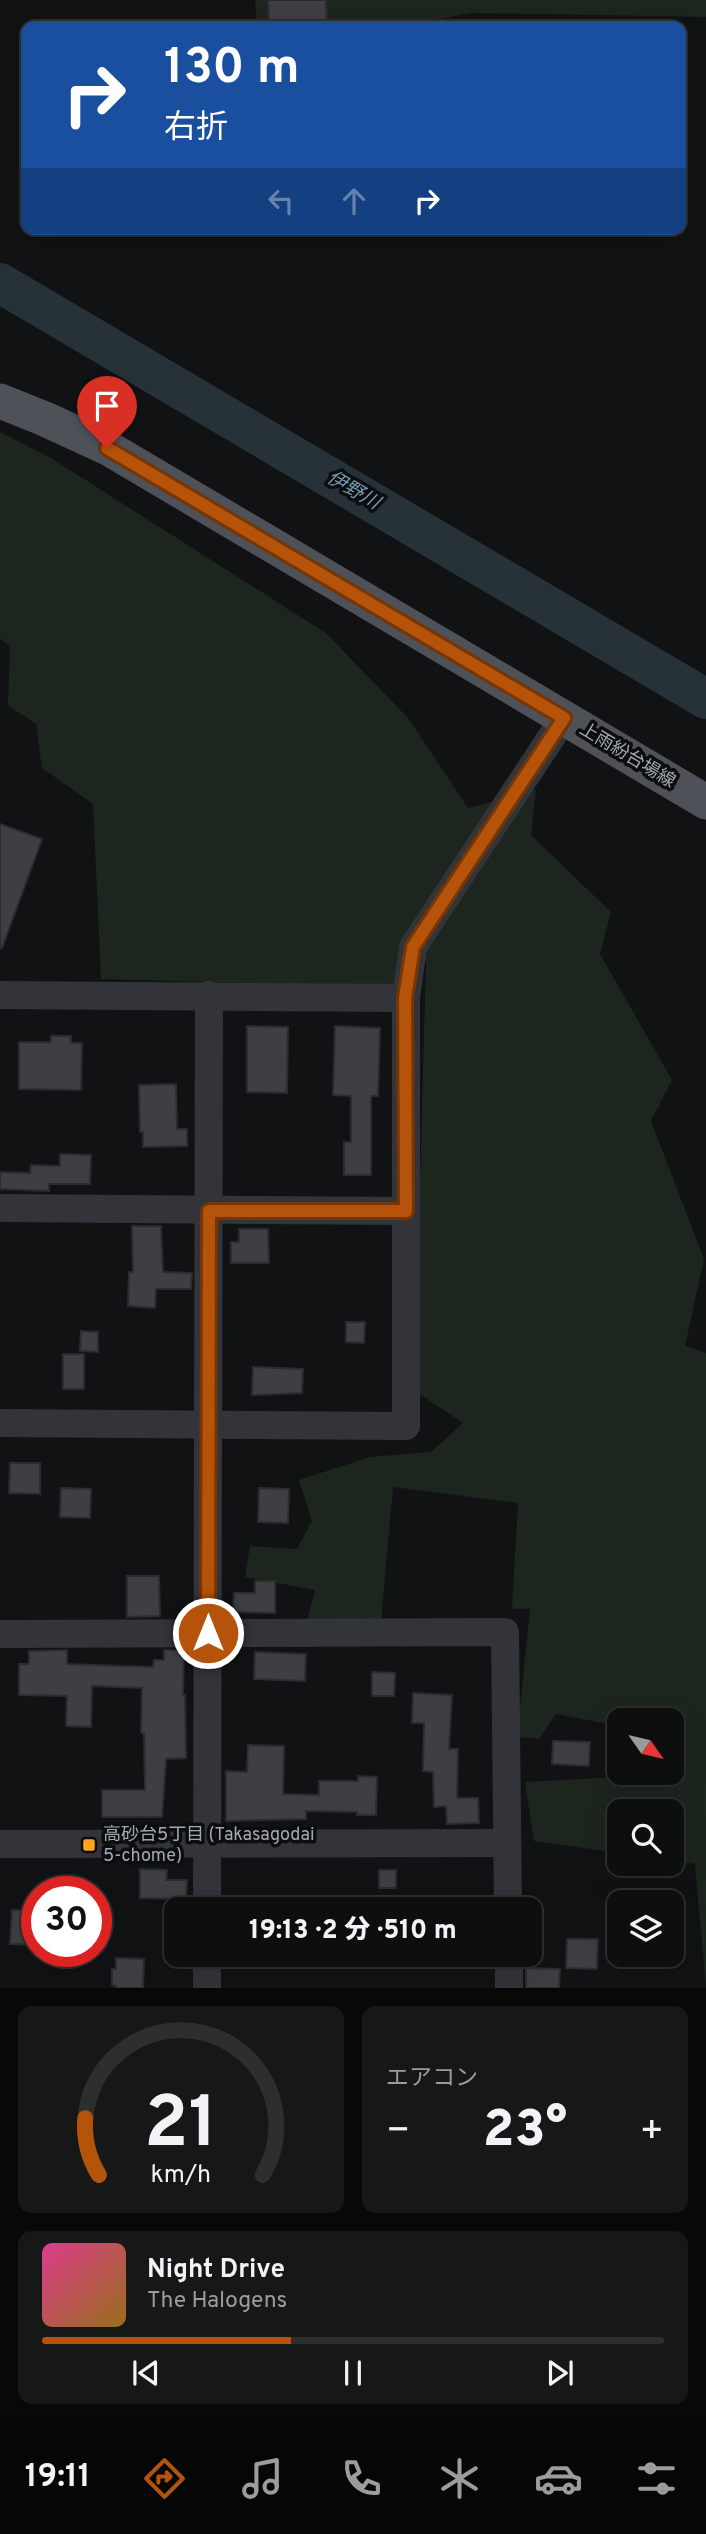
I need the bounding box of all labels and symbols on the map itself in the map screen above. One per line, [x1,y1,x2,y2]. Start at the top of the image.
pin [77,376,137,448]
water label: 伊野川 [322,466,385,517]
street label: 上雨紛台場線 [575,718,679,794]
position arrow [171,1596,245,1670]
north arrow [607,1708,684,1785]
place label: 高砂台5丁目 (Takasagodai 5-chome) [103,1824,314,1868]
marker: 高砂台5丁目 (Takasagodai 5-chome) [81,1837,97,1853]
speed limit sign: 30 [21,1876,112,1967]

